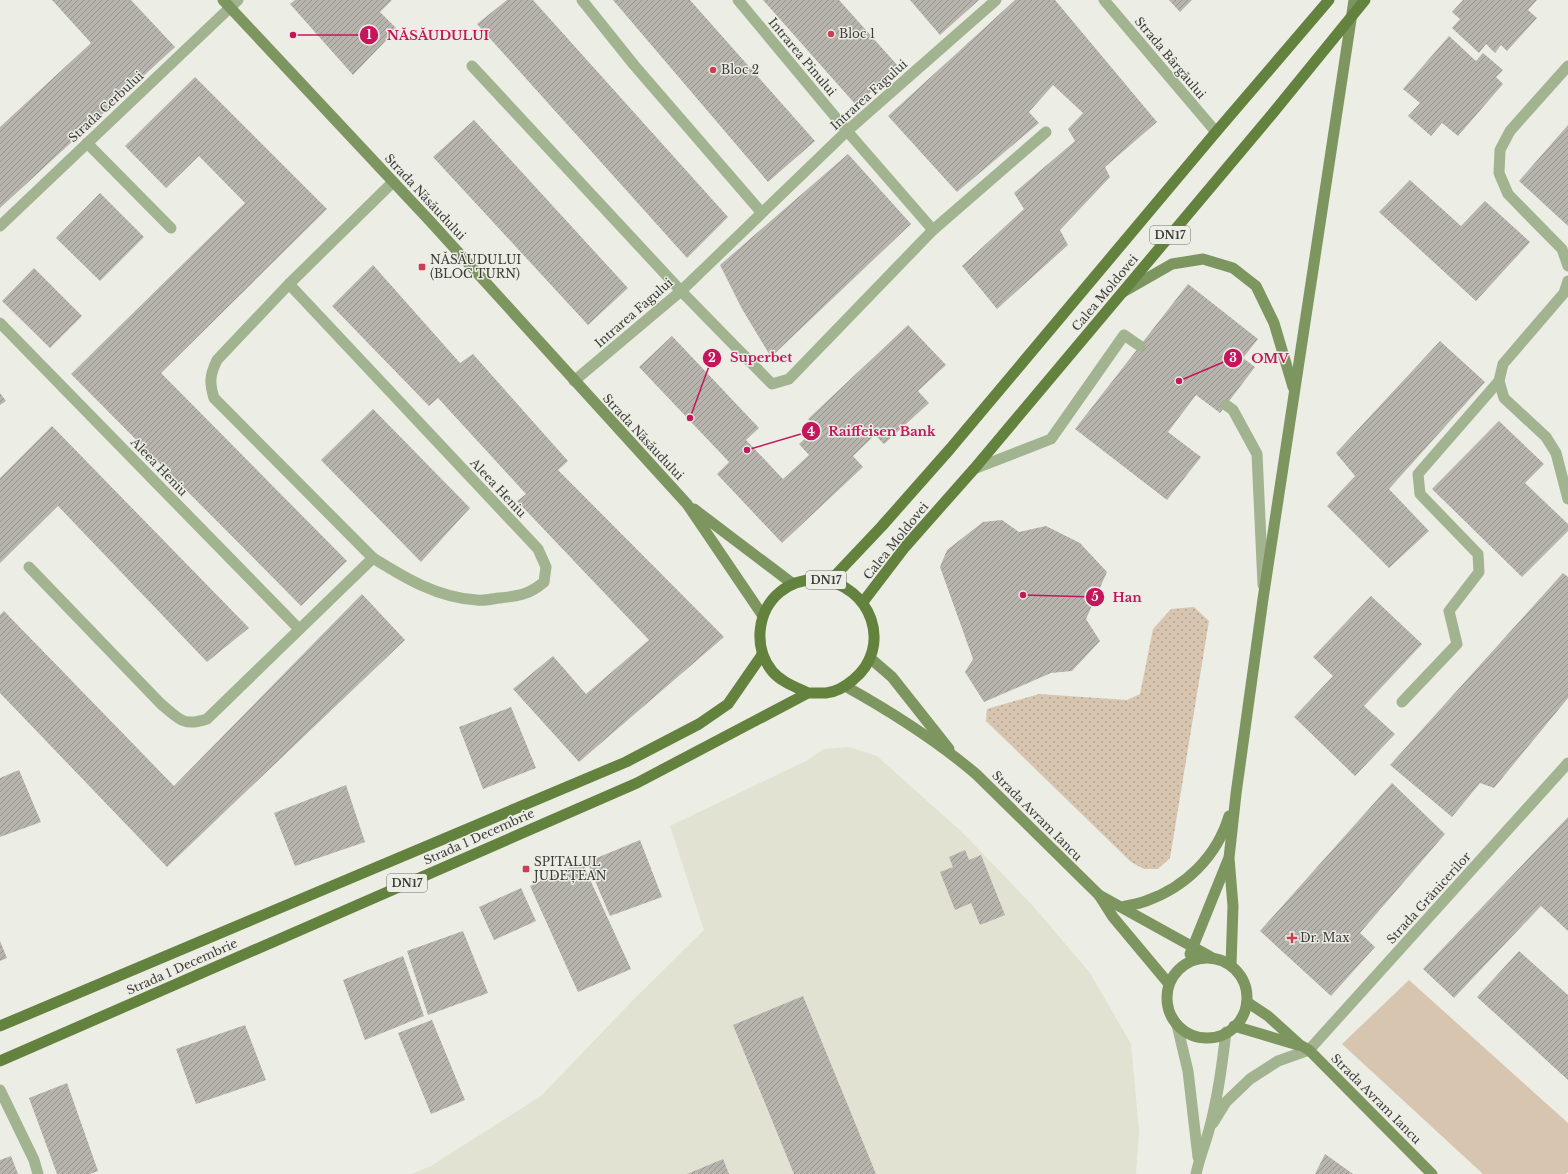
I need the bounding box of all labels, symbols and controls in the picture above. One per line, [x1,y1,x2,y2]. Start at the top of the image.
street label: Strada Bârgăului [1132,14,1209,102]
street label: Intrarea Pinului [765,15,839,99]
callout: NĂSĂUDULUI [359,23,497,48]
place label: Bloc 1 [839,26,875,41]
text: 1 [366,27,372,42]
text: NĂSĂUDULUI [387,27,490,44]
marker: Bloc 1 [826,29,836,39]
street label: Intrarea Fagului [827,56,910,133]
place label: Bloc 2 [721,62,759,77]
marker: Bloc 2 [708,65,718,75]
street label: Strada Cerbului [65,68,146,145]
street label: Strada Năsăudului [382,151,469,243]
road number: DN17 [1150,226,1190,244]
place label: NĂSĂUDULUI (BLOC TURN) [430,251,521,281]
street label: Calea Moldovei [1068,251,1141,334]
marker: NĂSĂUDULUI (BLOC TURN) [417,262,427,272]
street label: Intrarea Fagului [592,275,676,350]
callout: Superbet [702,345,800,370]
callout: OMV [1223,346,1296,371]
text: Superbet [730,349,792,366]
text: 2 [708,350,716,365]
text: 3 [1229,350,1237,365]
text: OMV [1251,350,1289,367]
street label: Strada Năsăudului [600,391,687,483]
callout: Raiffeisen Bank [801,419,944,444]
text: Raiffeisen Bank [828,423,936,440]
text: 4 [807,424,815,439]
street label: Aleea Heniu [127,434,191,499]
street label: Aleea Heniu [467,454,529,520]
street label: Calea Moldovei [860,499,931,582]
road number: DN17 [806,571,846,589]
callout: Han [1085,585,1150,610]
text: 5 [1091,589,1099,604]
text: Han [1112,589,1142,606]
street label: Strada Avram Iancu [989,768,1085,864]
street label: Strada 1 Decembrie [421,805,537,868]
street label: Strada Grănicerilor [1383,848,1474,947]
place label: SPITALUL JUDEȚEAN [532,854,607,884]
marker: SPITALUL JUDEȚEAN [521,864,531,874]
road number: DN17 [387,874,427,892]
place label: Dr. Max [1300,930,1350,945]
marker: Dr. Max [1287,933,1297,943]
street label: Strada 1 Decembrie [124,935,240,998]
street label: Strada Avram Iancu [1328,1051,1424,1147]

